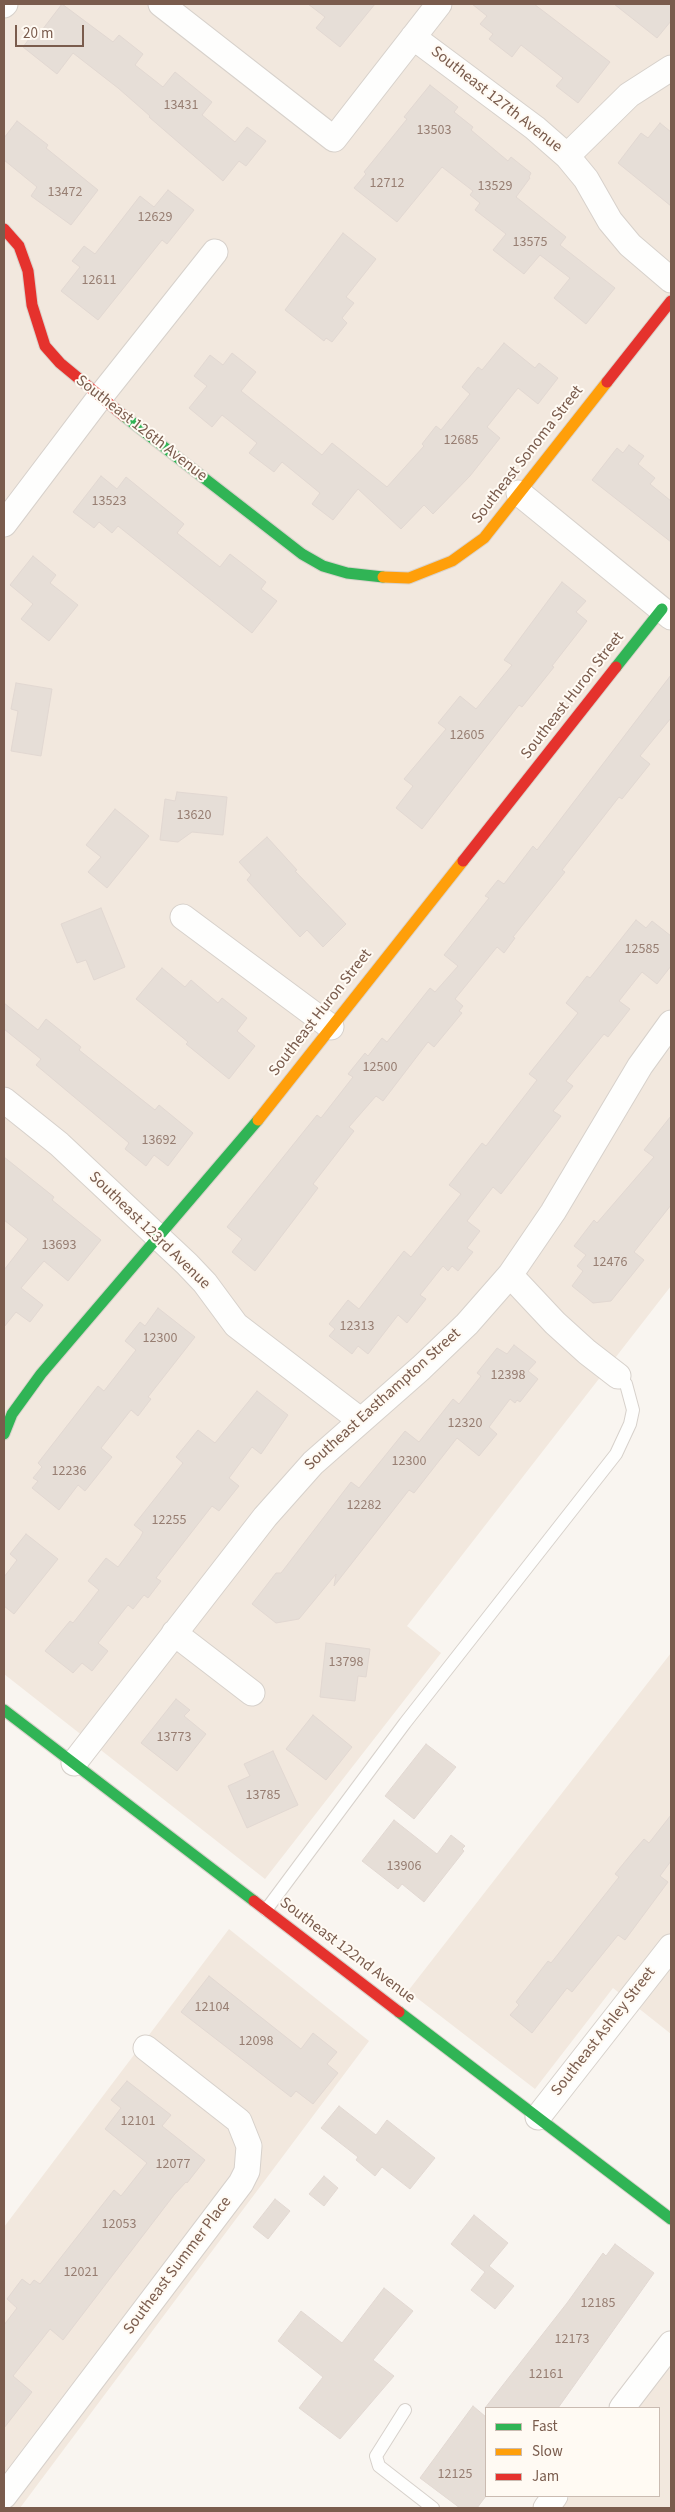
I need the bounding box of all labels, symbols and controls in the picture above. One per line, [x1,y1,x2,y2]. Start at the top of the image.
scale bar [18,15,86,47]
text: 20 m [23,23,53,44]
street label: Southeast 127th Avenue [427,43,565,157]
house number: 13431 [164,98,198,114]
house number: 13503 [417,123,451,139]
house number: 12712 [370,176,404,192]
house number: 13529 [478,179,512,195]
house number: 13472 [48,185,82,201]
house number: 12629 [138,210,172,226]
house number: 13575 [513,235,547,251]
house number: 12611 [82,273,116,289]
street label: Southeast 126th Avenue [72,372,210,486]
street label: Southeast Sonoma Street [468,382,588,528]
house number: 12685 [444,433,478,449]
house number: 13523 [92,494,126,510]
street label: Southeast Huron Street [517,629,629,763]
house number: 12605 [450,728,484,744]
house number: 13620 [177,808,211,824]
house number: 12585 [625,942,659,958]
street label: Southeast Huron Street [265,946,377,1080]
house number: 12500 [363,1060,397,1076]
house number: 13692 [142,1133,176,1149]
street label: Southeast 123rd Avenue [84,1168,214,1294]
house number: 13693 [42,1238,76,1254]
house number: 12476 [593,1255,627,1271]
house number: 12313 [340,1319,374,1335]
street label: Southeast Easthampton Street [301,1325,465,1475]
house number: 12300 [143,1331,177,1347]
house number: 12398 [491,1368,525,1384]
house number: 12320 [448,1416,482,1432]
house number: 12300 [392,1454,426,1470]
house number: 12236 [52,1464,86,1480]
house number: 12282 [347,1498,381,1514]
house number: 12255 [152,1513,186,1529]
house number: 13798 [329,1655,363,1671]
house number: 13773 [157,1730,191,1746]
house number: 13785 [246,1788,280,1804]
house number: 13906 [387,1859,421,1875]
street label: Southeast 122nd Avenue [275,1894,419,2008]
street label: Southeast Ashley Street [548,1964,660,2100]
house number: 12104 [195,2000,229,2016]
house number: 12098 [239,2034,273,2050]
house number: 12101 [121,2114,155,2130]
house number: 12077 [156,2157,190,2173]
street label: Southeast Summer Place [120,2193,236,2339]
house number: 12053 [102,2217,136,2233]
house number: 12021 [64,2265,98,2281]
house number: 12185 [581,2296,615,2312]
house number: 12173 [555,2332,589,2348]
house number: 12161 [529,2367,563,2383]
legend [485,2407,660,2497]
text: Fast [532,2416,558,2437]
text: Slow [532,2441,563,2462]
text: Jam [532,2466,559,2487]
house number: 12125 [438,2467,472,2483]

